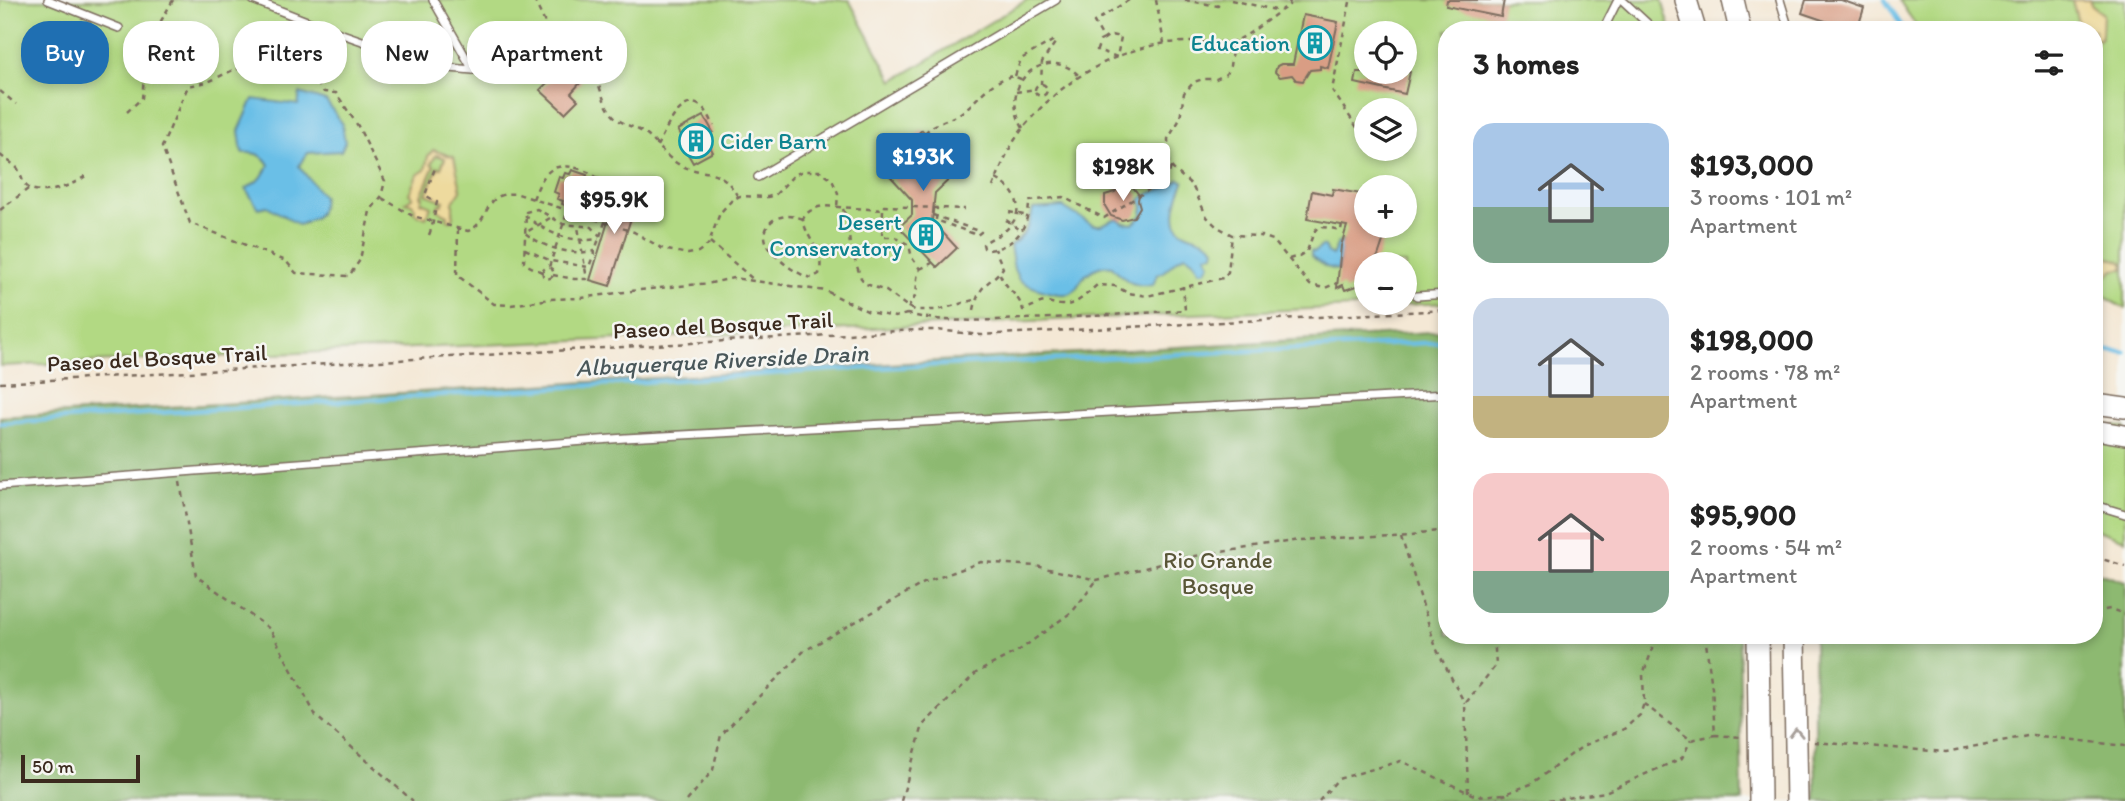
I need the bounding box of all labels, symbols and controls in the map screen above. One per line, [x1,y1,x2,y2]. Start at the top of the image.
chip: Buy [21,21,109,84]
chip: Rent [123,21,219,84]
chip: Filters [233,21,347,84]
chip: New [361,21,453,84]
chip: Apartment [467,21,627,84]
map controls [1354,21,1417,315]
button: locate [1354,21,1417,84]
building icon: Education [1296,24,1334,62]
place label: Education [1191,29,1290,57]
icon: filters [2030,44,2068,82]
text: 3 homes [1473,45,1580,82]
button: layers [1354,98,1417,161]
building icon: Cider Barn [677,122,715,160]
place label: Cider Barn [720,127,827,155]
pin: $193K [874,134,972,193]
text: $193K [892,142,954,170]
pin: $198K [1074,144,1172,203]
text: $193,000 [1690,146,1814,183]
icon: home [1529,151,1613,235]
text: $198K [1092,152,1154,180]
button: + [1354,175,1417,238]
pin: $95.9K [557,176,671,236]
text: 3 rooms · 101 m² [1690,183,1852,211]
text: $95.9K [580,185,648,213]
place label: Desert Conservatory [769,208,902,262]
text: Apartment [1690,211,1797,239]
building icon: Desert Conservatory [907,216,945,254]
button: − [1354,252,1417,315]
street label: Paseo del Bosque Trail [612,305,834,345]
text: $198,000 [1690,321,1814,358]
icon: home [1529,326,1613,410]
street label: Paseo del Bosque Trail [46,338,268,378]
water label: Albuquerque Riverside Drain [575,338,869,382]
text: 2 rooms · 78 m² [1690,358,1840,386]
text: Apartment [1690,386,1797,414]
text: $95,900 [1690,496,1796,533]
icon: home [1529,501,1613,585]
text: 2 rooms · 54 m² [1690,533,1842,561]
park label: Rio Grande Bosque [1163,546,1273,600]
text: Apartment [1690,561,1797,589]
one-way arrow [1788,727,1804,738]
scale bar [21,752,140,784]
text: 50 m [32,755,74,778]

